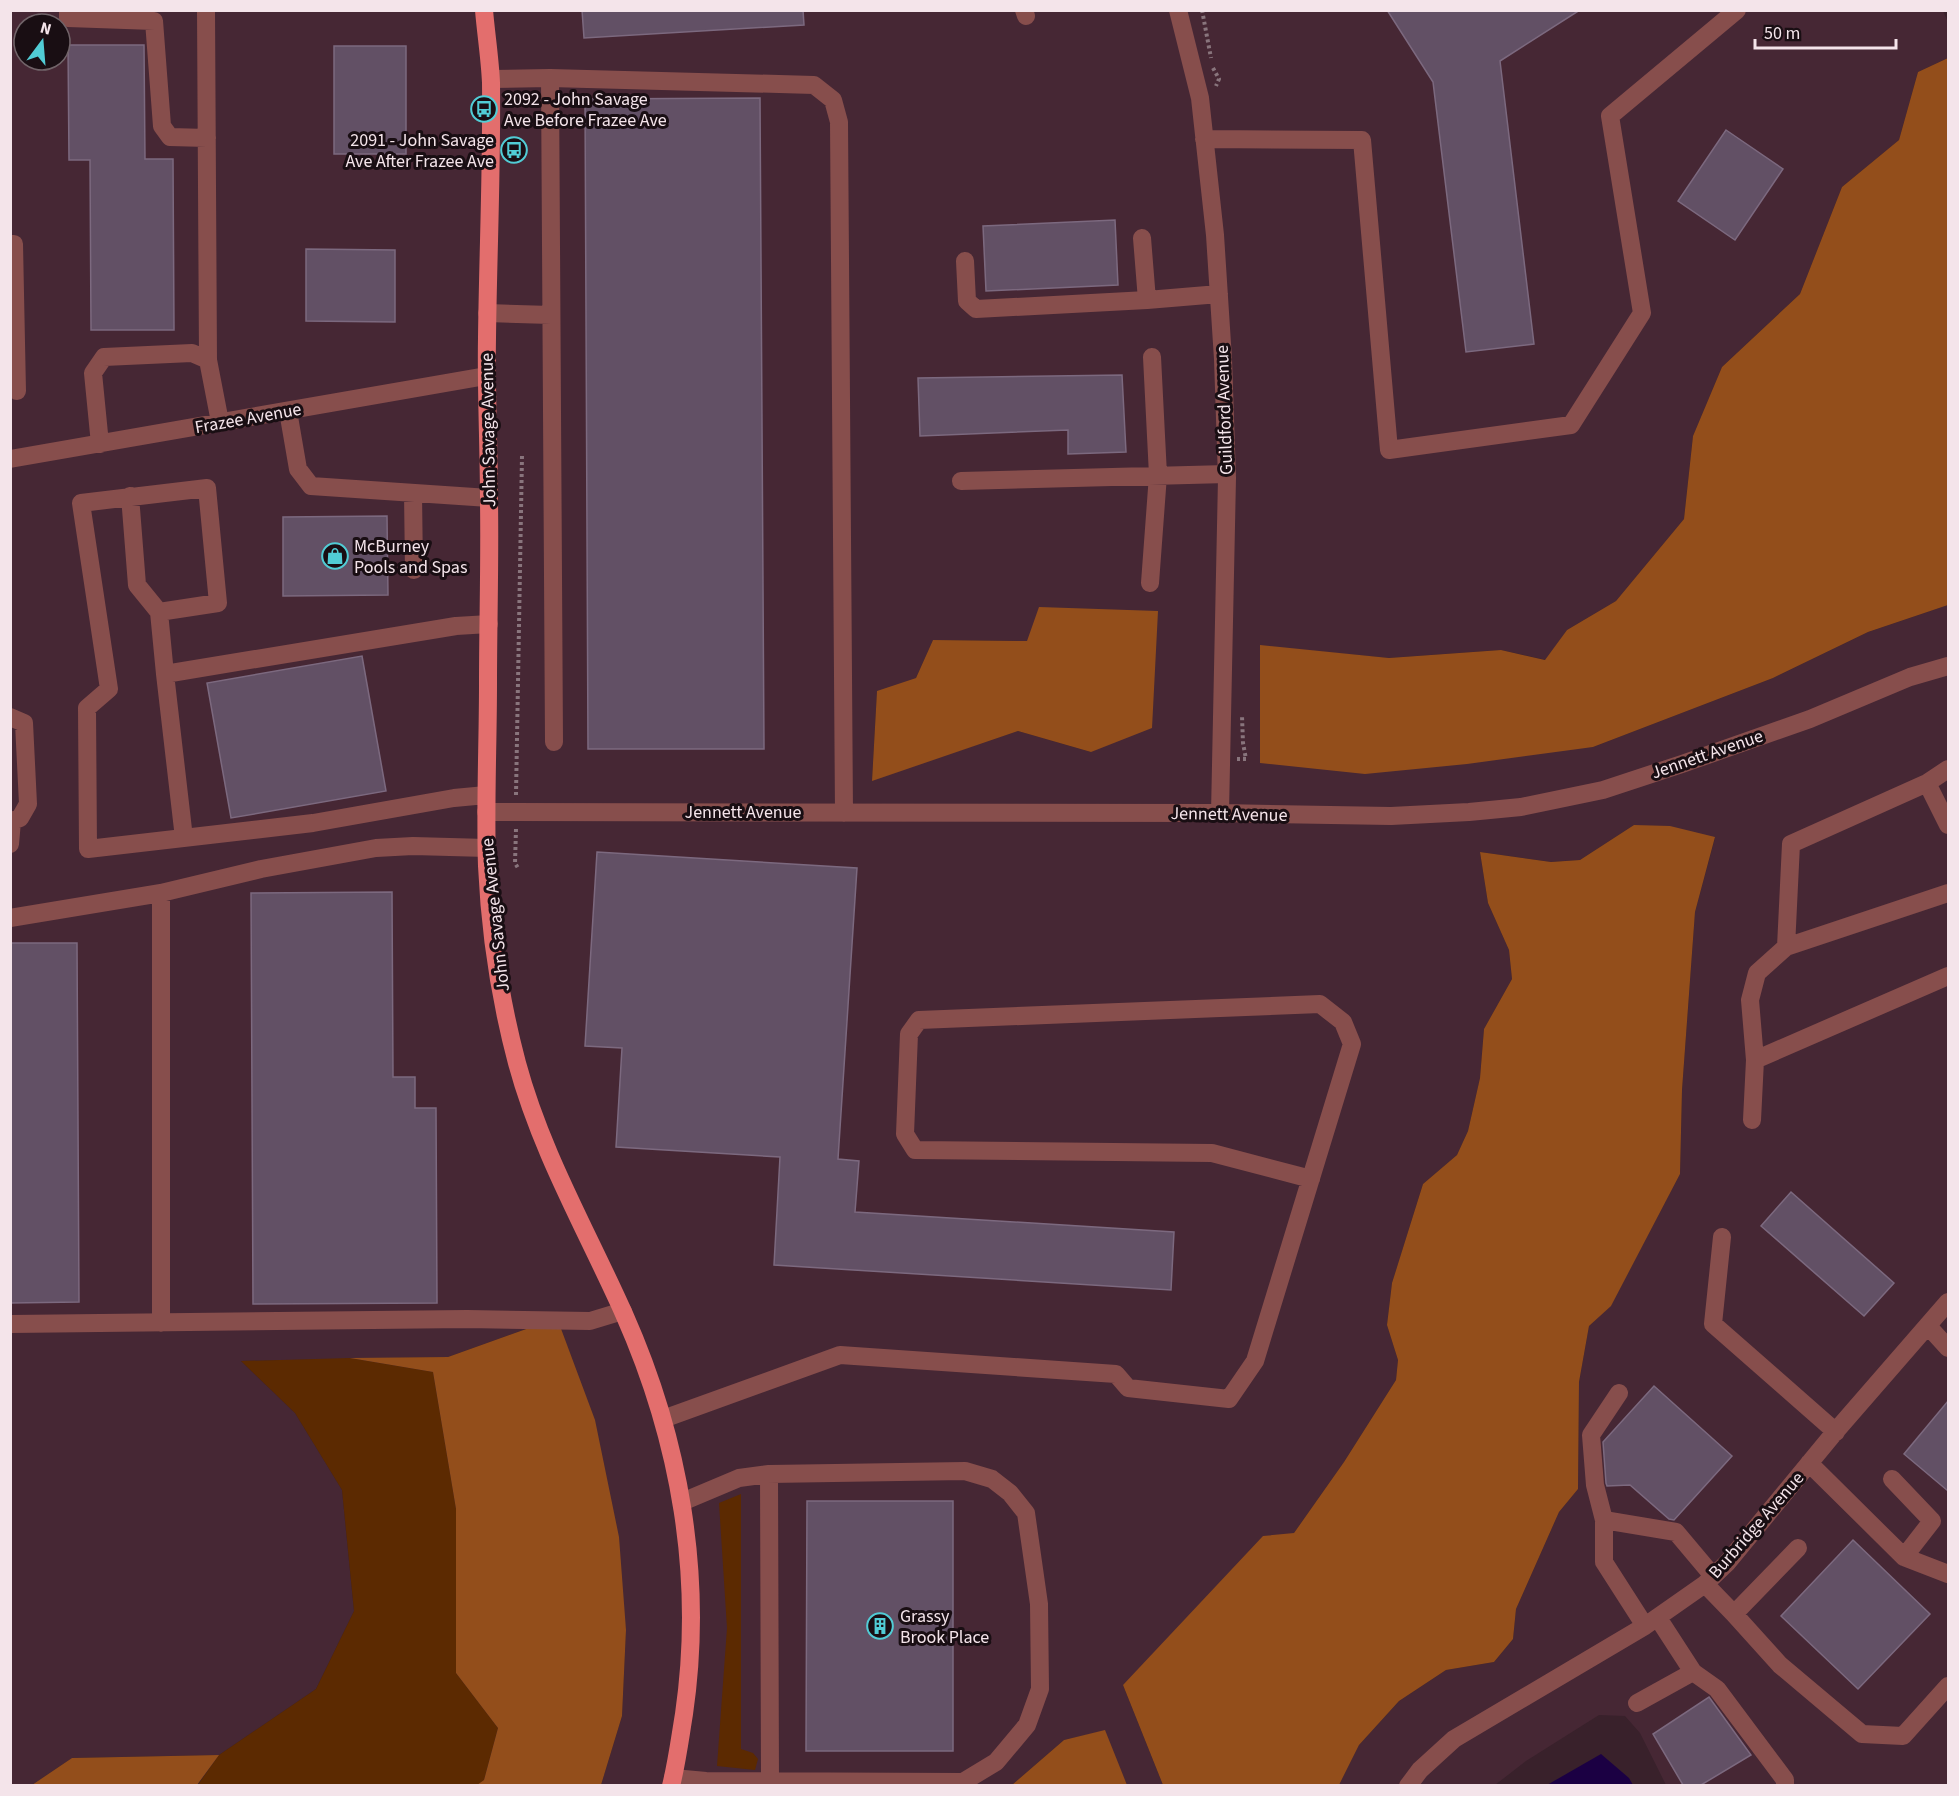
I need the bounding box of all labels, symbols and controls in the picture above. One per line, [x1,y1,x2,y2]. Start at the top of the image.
north arrow [12,12,72,72]
scale bar [1755,12,1896,50]
text: N [38,17,54,41]
text: 50 m [1764,21,1800,46]
place label: 2092 - John Savage Ave Before Frazee Ave [504,87,667,133]
bus stop icon: 2092 - John Savage Ave Before Frazee Ave [469,94,499,124]
place label: 2091 - John Savage Ave After Frazee Ave [345,128,494,174]
bus stop icon: 2091 - John Savage Ave After Frazee Ave [499,135,529,165]
street label: Guildford Avenue [1210,345,1239,475]
street label: John Savage Avenue [475,353,502,507]
street label: Frazee Avenue [193,397,303,440]
place label: McBurney Pools and Spas [354,534,467,580]
shop icon: McBurney Pools and Spas [320,541,350,571]
street label: Jennett Avenue [1648,724,1767,785]
street label: Jennett Avenue [685,800,802,825]
street label: Jennett Avenue [1170,801,1288,828]
street label: John Savage Avenue [475,837,516,993]
street label: Burbridge Avenue [1703,1466,1810,1584]
place label: Grassy Brook Place [900,1604,989,1650]
building icon: Grassy Brook Place [865,1611,895,1641]

